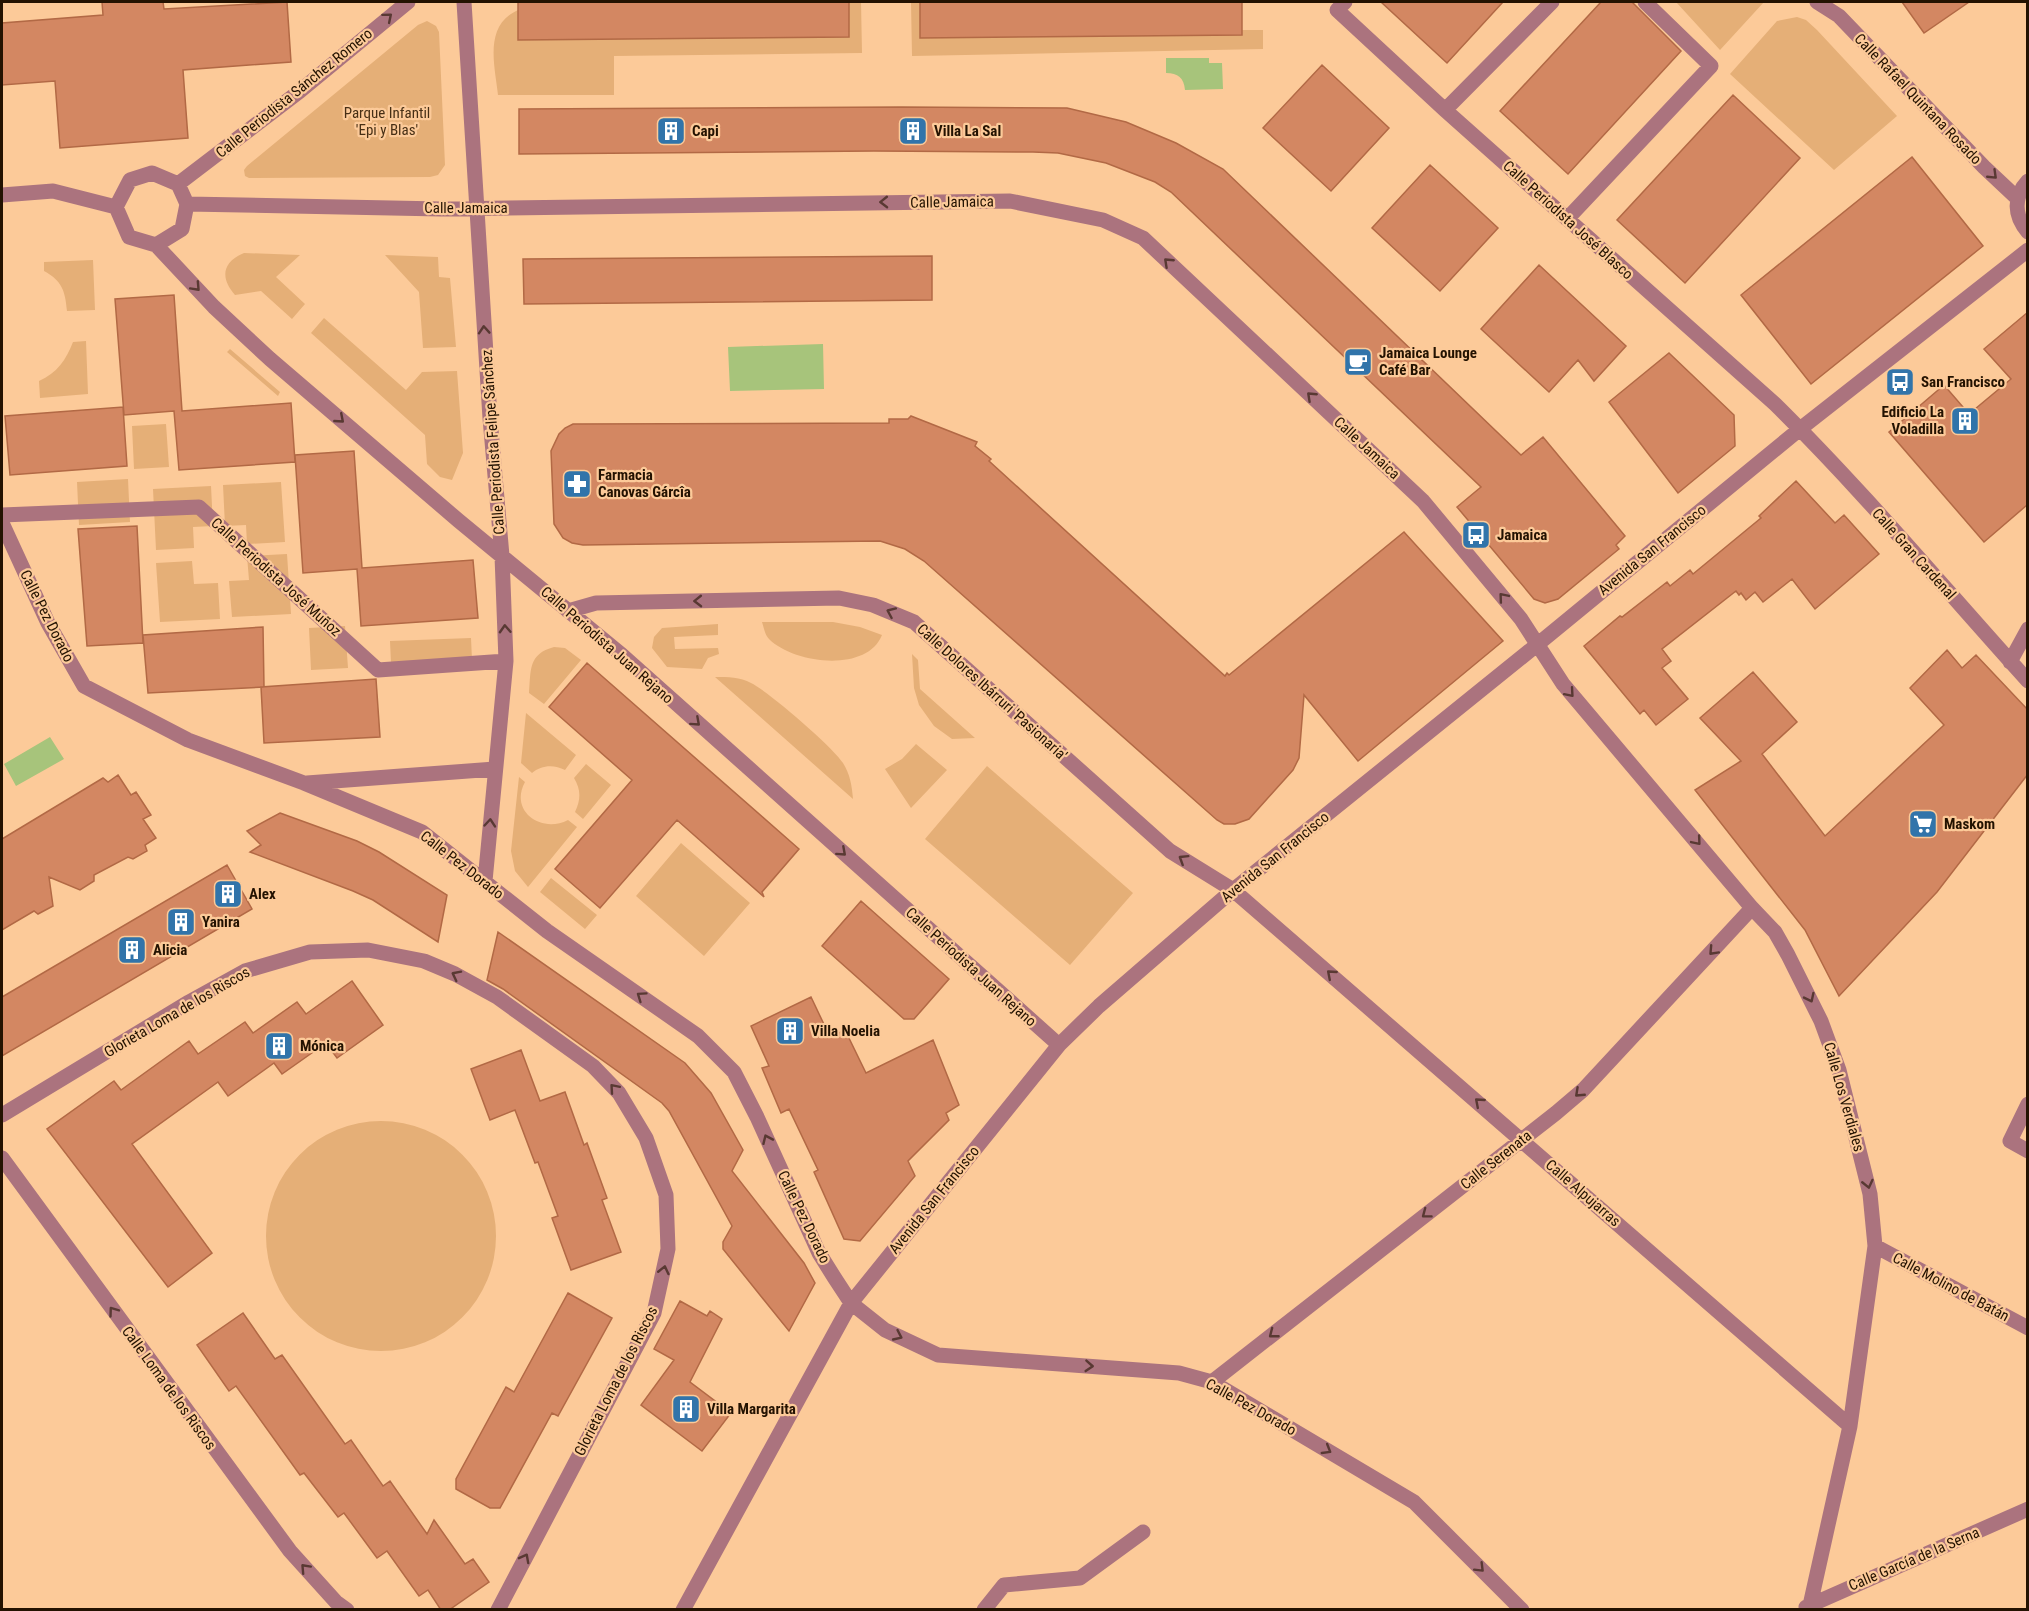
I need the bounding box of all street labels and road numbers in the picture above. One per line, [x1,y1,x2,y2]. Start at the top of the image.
street label: Calle Periodista Sánchez Romero [212,24,376,162]
street label: Calle Rafael Quintana Rosado [1851,30,1985,168]
street label: Calle Periodista José Blasco [1499,157,1637,283]
street label: Calle Jamaica [910,192,994,212]
street label: Calle Jamaica [424,199,508,217]
street label: Calle Periodista Felipe Sánchez [478,349,508,535]
street label: Calle Jamaica [1330,413,1404,483]
street label: Avenida San Francisco [1594,501,1710,599]
street label: Calle Gran Cardenal [1868,505,1960,603]
street label: Calle Periodista José Muñoz [207,514,345,640]
street label: Calle Pez Dorado [16,567,78,665]
street label: Calle Periodista Juan Rejano [537,583,677,707]
street label: Calle Dolores Ibárruri 'Pasionaria' [913,620,1071,764]
street label: Avenida San Francisco [1217,808,1333,906]
street label: Calle Pez Dorado [417,827,507,903]
street label: Calle Periodista Juan Rejano [902,904,1040,1030]
street label: Glorieta Loma de los Riscos [101,963,253,1061]
street label: Calle Los Verdiales [1820,1040,1868,1154]
street label: Calle Serenata [1457,1127,1535,1193]
street label: Avenida San Francisco [885,1142,983,1258]
street label: Calle Alpujarras [1542,1156,1624,1230]
street label: Calle Pez Dorado [774,1168,834,1266]
street label: Calle Molino de Batán [1890,1249,2012,1325]
street label: Glorieta Loma de los Riscos [570,1303,662,1459]
street label: Calle Loma de los Riscos [118,1323,220,1453]
street label: Calle Pez Dorado [1203,1375,1299,1439]
street label: Calle García de la Serna [1846,1523,1982,1595]

